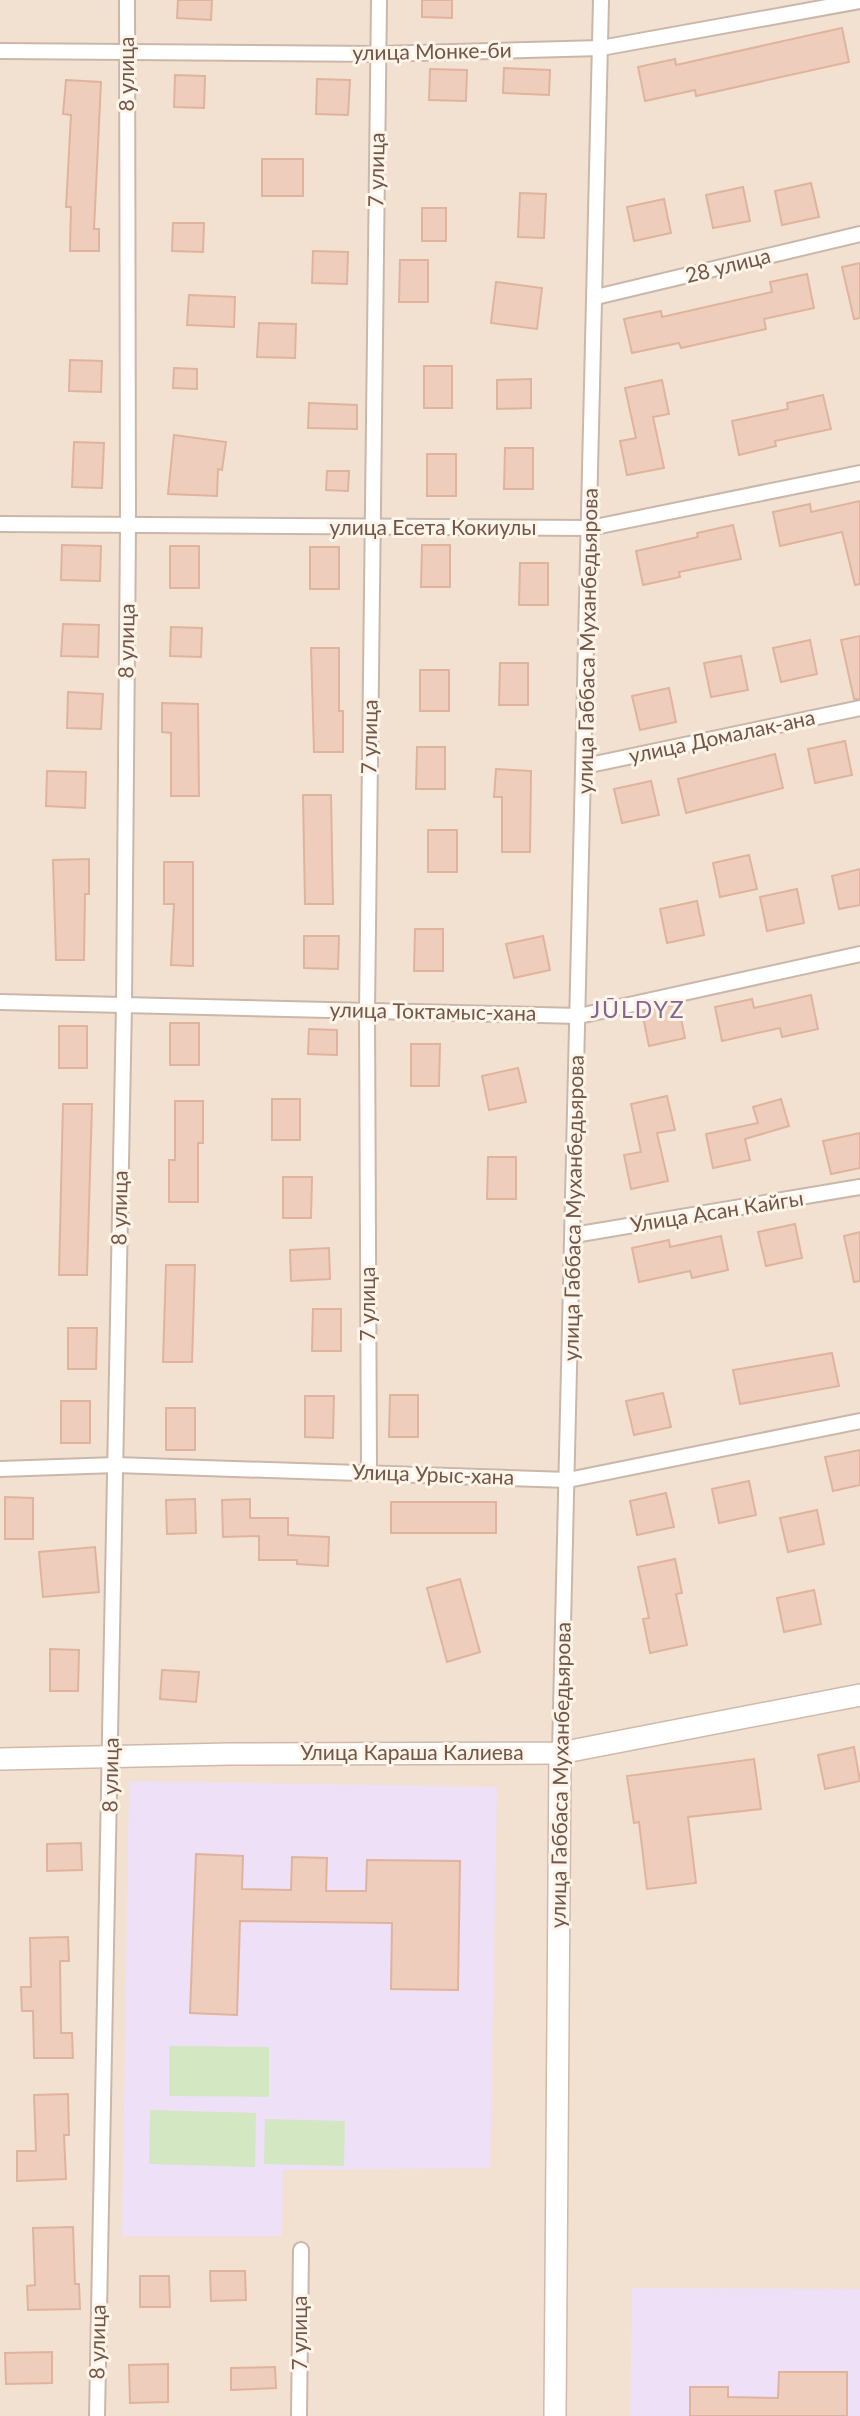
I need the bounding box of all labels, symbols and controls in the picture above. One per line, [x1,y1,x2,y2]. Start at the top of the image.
street label: 8 улица [113,37,138,111]
street label: улица Монке-би [352,37,512,64]
street label: 7 улица [362,132,389,208]
street label: 28 улица [682,242,773,287]
street label: улица Габбаса Муханбедьярова [571,488,602,794]
street label: улица Есета Кокиулы [330,514,536,539]
street label: 8 улица [112,603,139,679]
street label: 7 улица [355,699,382,775]
street label: улица Домалак-ана [626,704,817,767]
district label: JŪLDYZ [590,995,686,1023]
street label: улица Токтамыс-хана [329,996,537,1025]
street label: улица Габбаса Муханбедьярова [557,1055,588,1361]
street label: 8 улица [105,1170,132,1246]
street label: Улица Асан Кайгы [628,1184,805,1237]
street label: 7 улица [354,1267,379,1341]
street label: Улица Урыс-хана [352,1458,515,1489]
street label: улица Габбаса Муханбедьярова [544,1622,575,1928]
street label: 8 улица [96,1737,123,1813]
street label: Улица Караша Калиева [300,1739,524,1764]
street label: 7 улица [286,2296,311,2370]
street label: 8 улица [83,2304,110,2380]

